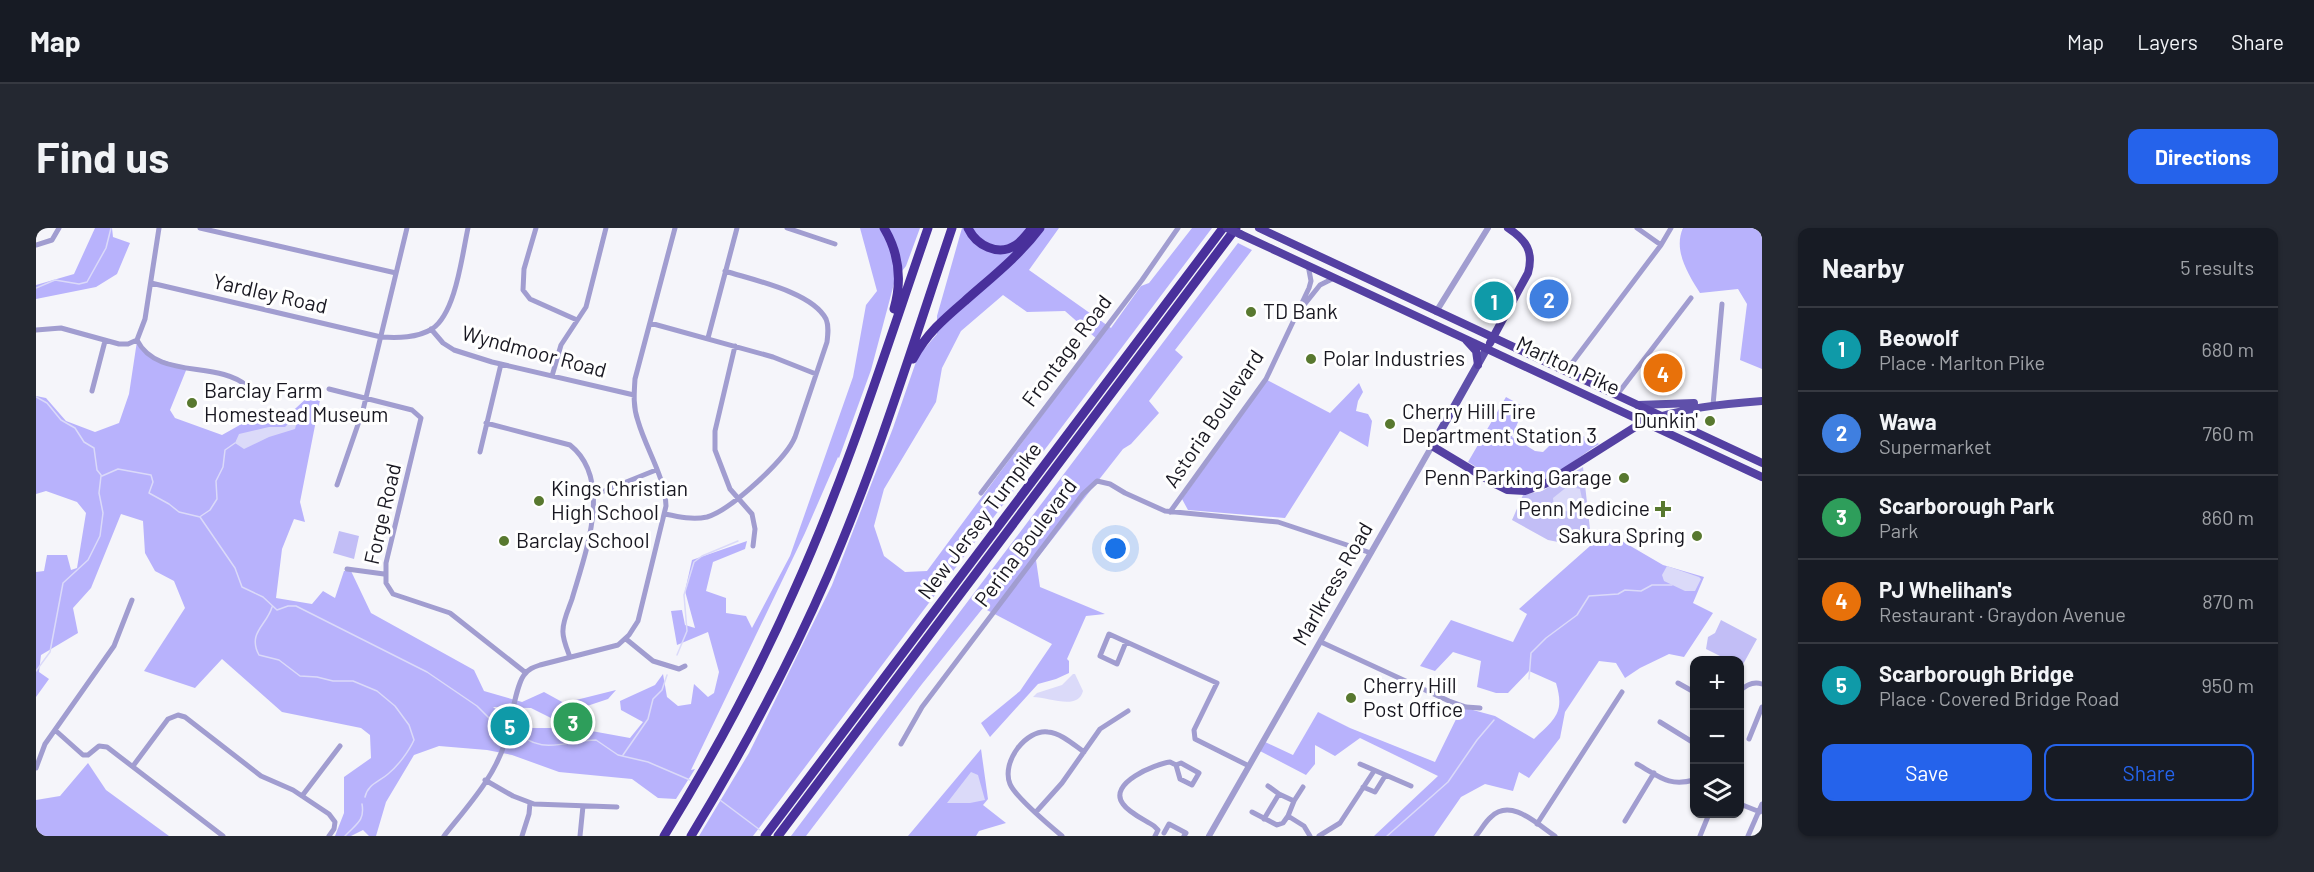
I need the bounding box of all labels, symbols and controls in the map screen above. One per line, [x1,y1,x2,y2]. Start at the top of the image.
text: Map [30,24,81,58]
text: Map [2067,29,2104,54]
text: Layers [2137,29,2198,54]
text: Share [2231,29,2284,54]
button: Directions [2128,129,2278,184]
text: Find us [36,131,169,181]
text: Nearby [1822,252,1904,283]
text: 5 results [2180,255,2254,279]
street label: Yardley Road [211,267,330,318]
pin: 2 [1530,276,1568,322]
pin: 1 [1474,278,1514,324]
street label: Frontage Road [1016,289,1116,411]
place label: TD Bank [1263,298,1338,323]
marker: TD Bank [1244,305,1258,319]
street label: Wyndmoor Road [459,319,610,382]
text: Beowolf [1879,324,1959,350]
street label: Marlton Pike [1513,330,1624,400]
text: 1 [1838,337,1845,361]
text: 680 m [2201,337,2254,361]
street label: Astoria Boulevard [1157,345,1268,492]
place label: Polar Industries [1323,345,1465,370]
pin: 4 [1644,350,1682,396]
text: Place · Marlton Pike [1879,350,2045,374]
marker: Polar Industries [1304,352,1318,366]
place label: Barclay Farm Homestead Museum [204,377,388,426]
marker: Barclay Farm Homestead Museum [185,396,199,410]
place label: Cherry Hill Fire Department Station 3 [1402,398,1597,447]
place label: Dunkin' [1633,407,1698,432]
text: Wawa [1879,408,1937,434]
marker: Dunkin' [1703,414,1717,428]
marker: Cherry Hill Fire Department Station 3 [1383,417,1397,431]
text: 2 [1836,421,1847,445]
text: 760 m [2202,421,2254,445]
text: Supermarket [1879,434,1992,458]
street label: New Jersey Turnpike [912,437,1046,603]
street label: Forge Road [358,461,405,567]
place label: Penn Parking Garage [1424,464,1612,489]
marker: Penn Parking Garage [1617,471,1631,485]
street label: Perina Boulevard [969,473,1081,611]
place label: Kings Christian High School [551,475,688,524]
text: Scarborough Park [1879,492,2054,518]
marker: Kings Christian High School [532,494,546,508]
place label: Penn Medicine [1518,495,1650,520]
marker: Penn Medicine [1654,500,1672,518]
text: 3 [1836,505,1847,529]
text: 860 m [2201,505,2254,529]
street label: Marlkress Road [1286,517,1377,649]
text: Park [1879,518,1918,542]
place label: Sakura Spring [1558,522,1685,547]
place label: Barclay School [516,527,650,552]
marker: Sakura Spring [1690,529,1704,543]
marker: Barclay School [497,534,511,548]
your location [1101,534,1130,563]
text: PJ Whelihan's [1879,576,2012,602]
text: 4 [1835,589,1848,613]
text: 870 m [2202,589,2254,613]
text: Restaurant · Graydon Avenue [1879,602,2126,626]
map controls [1690,656,1744,818]
button: + [1690,656,1744,710]
text: Scarborough Bridge [1879,660,2074,686]
place label: Cherry Hill Post Office [1363,672,1463,721]
text: 5 [1836,673,1847,697]
text: 950 m [2201,673,2254,697]
text: Place · Covered Bridge Road [1879,686,2119,710]
marker: Cherry Hill Post Office [1344,691,1358,705]
pin: 3 [554,700,592,744]
pin: 5 [490,704,530,748]
button: − [1690,710,1744,764]
button: Save [1822,744,2032,801]
button: Share [2044,744,2254,801]
button: layers [1690,764,1744,818]

